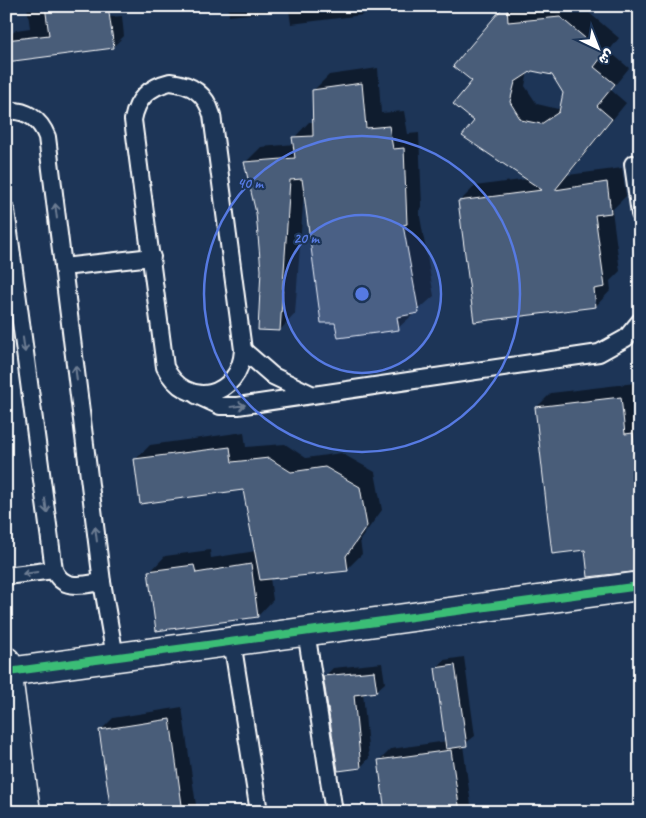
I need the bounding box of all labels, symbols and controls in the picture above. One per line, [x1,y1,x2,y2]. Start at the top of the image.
north arrow [574,22,624,72]
text: ش [595,46,618,69]
text: 40 m [237,174,264,193]
one-way arrow [51,204,61,220]
text: 20 m [293,229,320,248]
centre of rings [353,285,371,303]
one-way arrow [19,337,29,353]
one-way arrow [71,365,81,381]
one-way arrow [229,401,245,411]
one-way arrow [41,498,51,514]
one-way arrow [91,526,101,542]
one-way arrow [22,568,38,578]

